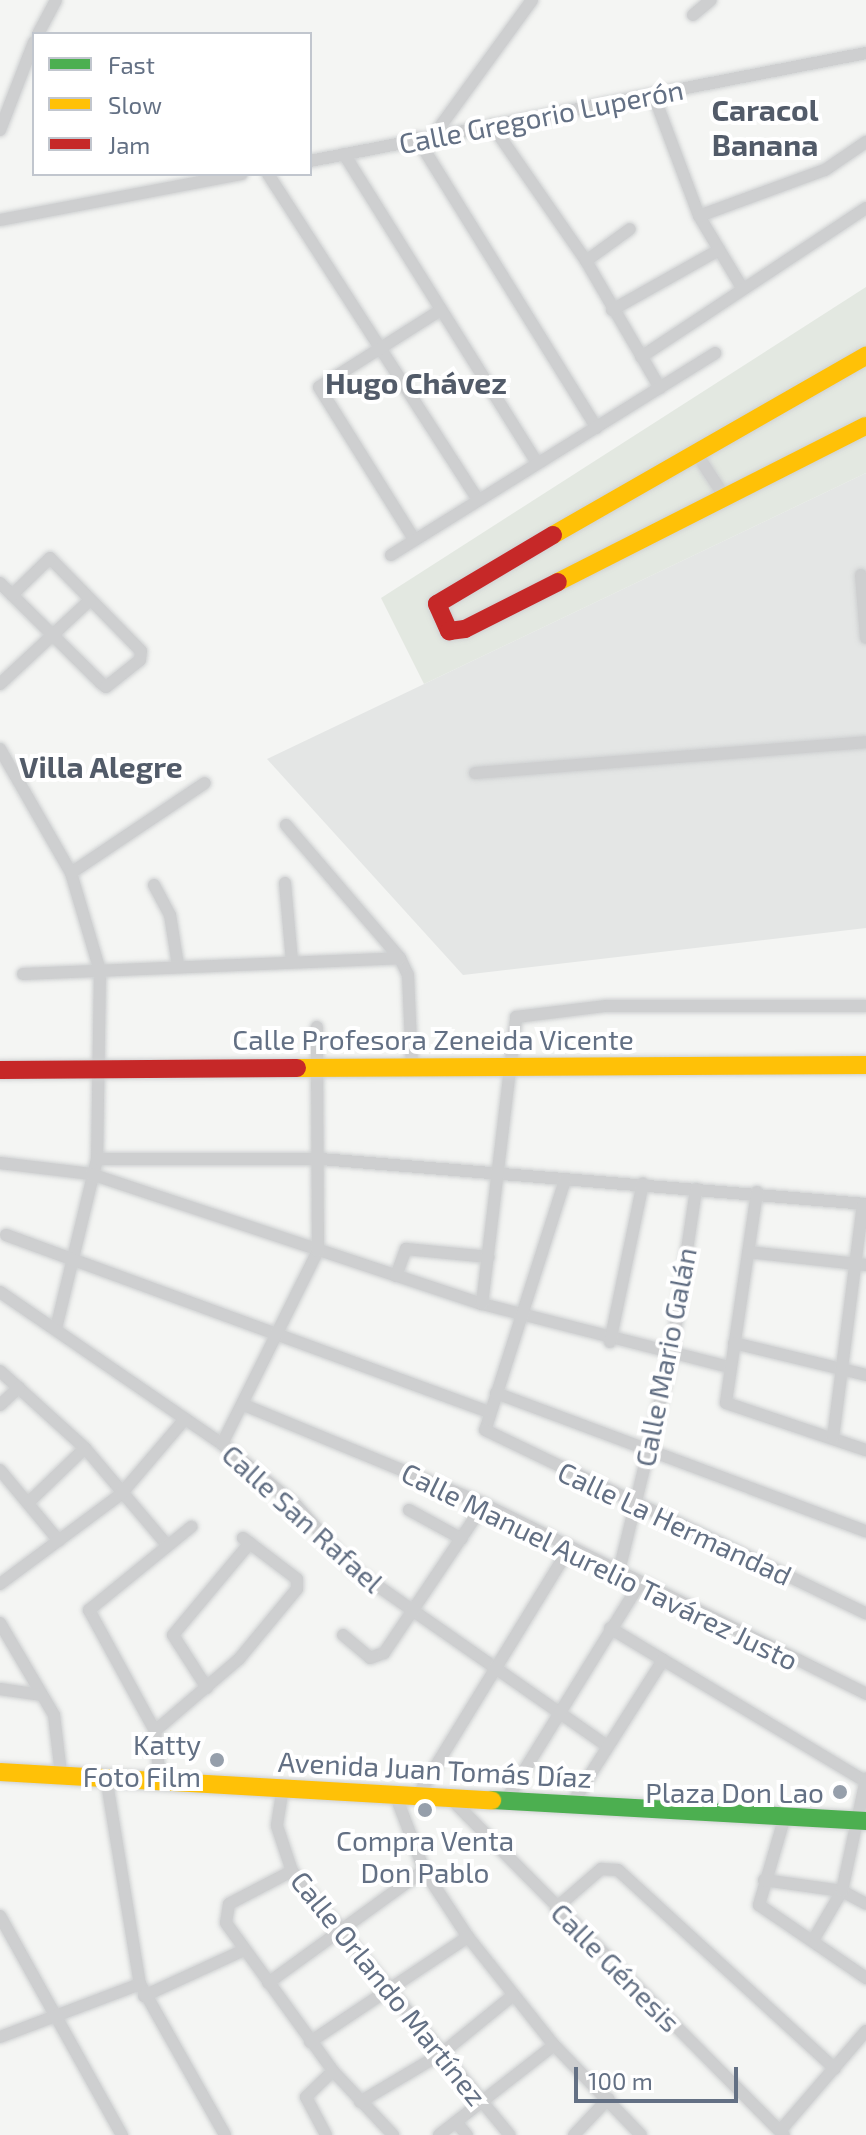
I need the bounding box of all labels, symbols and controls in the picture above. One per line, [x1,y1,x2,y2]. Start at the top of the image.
legend [32,32,312,176]
text: Fast [108,50,155,79]
street label: Calle Gregorio Luperón [396,72,686,160]
text: Slow [108,90,162,119]
district label: Caracol Banana [711,91,819,162]
text: Jam [108,130,150,159]
district label: Hugo Chávez [325,364,507,400]
district label: Villa Alegre [19,748,183,784]
street label: Calle Profesora Zeneida Vicente [232,1022,634,1056]
street label: Calle Mario Galán [627,1245,703,1469]
street label: Calle San Rafael [216,1437,390,1599]
street label: Calle La Hermandad [553,1454,797,1592]
street label: Calle Manuel Aurelio Tavárez Justo [395,1455,805,1677]
place label: Katty Foto Film [83,1727,201,1793]
street label: Avenida Juan Tomás Díaz [277,1744,593,1794]
marker: Katty Foto Film [208,1751,226,1769]
place label: Plaza Don Lao [645,1775,824,1809]
marker: Plaza Don Lao [831,1783,849,1801]
marker: Compra Venta Don Pablo [416,1801,434,1819]
place label: Compra Venta Don Pablo [336,1823,514,1889]
street label: Calle Orlando Martínez [284,1864,494,2112]
street label: Calle Génesis [545,1896,687,2038]
scale bar [578,2051,742,2101]
text: 100 m [588,2066,653,2095]

